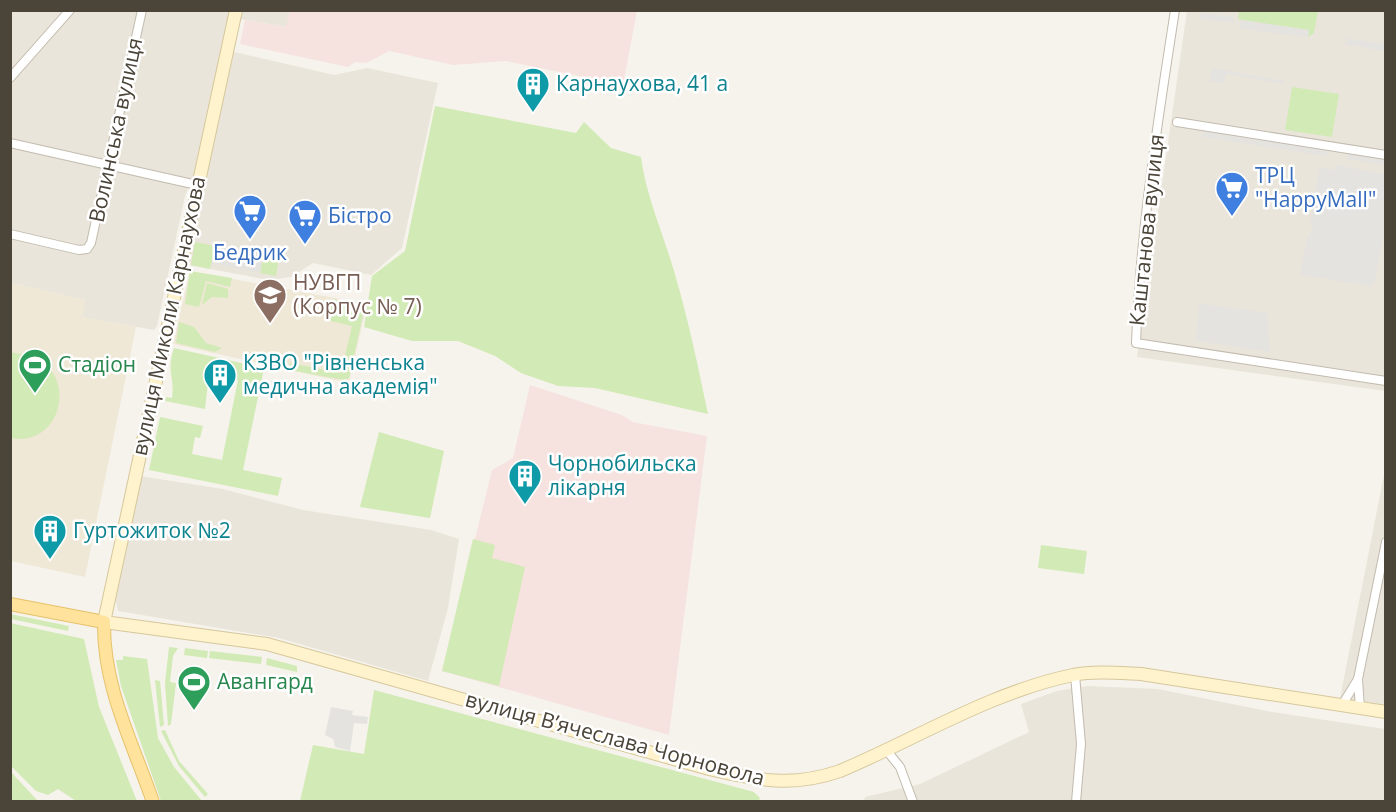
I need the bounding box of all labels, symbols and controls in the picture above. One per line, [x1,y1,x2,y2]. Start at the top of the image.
street label: Волинська вулиця [82,35,148,225]
building icon: Карнаухова, 41 а [515,66,551,113]
place label: Карнаухова, 41 а [556,69,728,97]
street label: Каштанова вулиця [1122,133,1170,327]
place label: ТРЦ "HappyMall" [1255,161,1376,213]
supermarket icon: ТРЦ "HappyMall" [1214,170,1250,217]
street label: вулиця Миколи Карнаухова [125,174,211,458]
supermarket icon: Бедрик [232,193,268,240]
supermarket icon: Бістро [287,198,323,245]
place label: Бістро [328,201,392,229]
place label: Бедрик [213,238,287,266]
place label: НУВГП (Корпус № 7) [293,268,422,320]
school or university icon: НУВГП (Корпус № 7) [252,277,288,324]
sports icon: Стадіон [17,347,53,394]
place label: КЗВО "Рівненська медична академія" [243,348,438,400]
place label: Стадіон [58,350,136,378]
building icon: КЗВО "Рівненська медична академія" [202,357,238,404]
place label: Чорнобильска лікарня [548,449,697,501]
building icon: Чорнобильска лікарня [507,458,543,505]
building icon: Гуртожиток №2 [32,513,68,560]
place label: Гуртожиток №2 [73,516,231,544]
sports icon: Авангард [176,664,212,711]
place label: Авангард [217,667,313,695]
street label: вулиця Вʼячеслава Чорновола [463,685,768,792]

